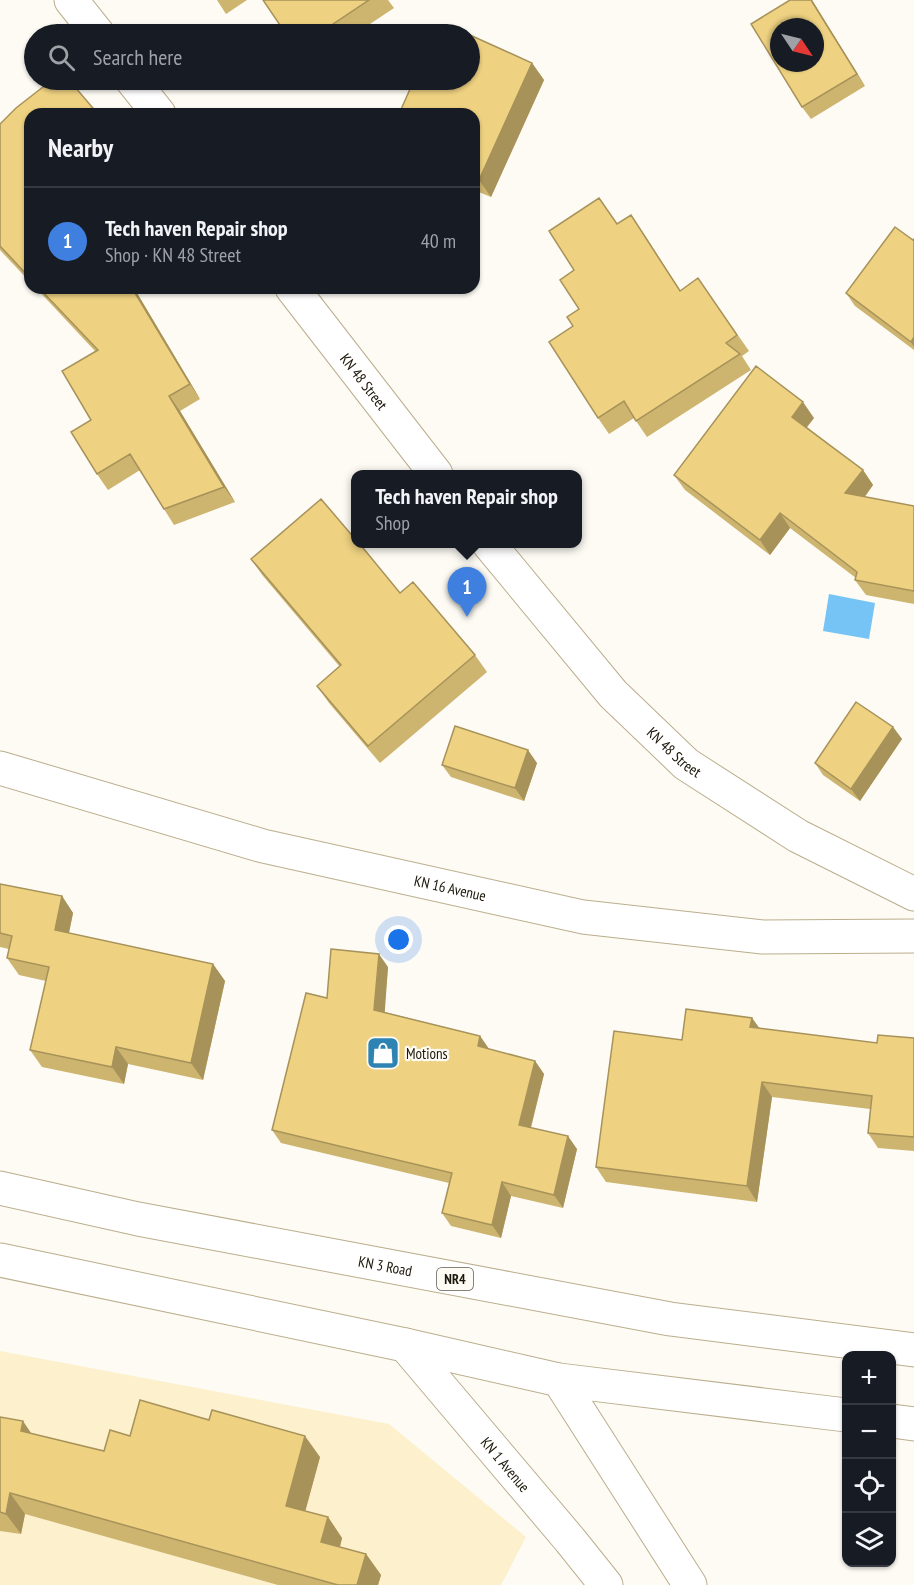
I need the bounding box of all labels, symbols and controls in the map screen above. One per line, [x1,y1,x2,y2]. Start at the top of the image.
north arrow [770,18,824,72]
search box [24,24,480,90]
icon: search [45,41,78,74]
text: Search here [93,43,182,71]
text: Nearby [48,131,113,164]
text: Tech haven Repair shop [105,214,288,242]
text: 1 [63,228,72,254]
text: 40 m [421,228,456,254]
text: Shop · KN 48 Street [105,242,241,268]
street label: KN 48 Street [336,349,392,413]
popup [351,470,582,548]
text: Tech haven Repair shop [375,482,558,510]
text: Shop [375,510,410,536]
pin: 1 [448,568,486,617]
street label: KN 48 Street [643,723,705,781]
street label: KN 16 Avenue [412,870,488,905]
your location [384,925,413,954]
shop icon: Motions [365,1035,401,1071]
place label: Motions [406,1044,448,1063]
street label: KN 3 Road [357,1251,414,1280]
road number: NR4 [437,1268,473,1290]
map controls [842,1351,896,1567]
button: + [842,1351,896,1405]
button: − [842,1405,896,1459]
street label: KN 1 Avenue [477,1433,534,1495]
button: locate [842,1459,896,1513]
button: layers [842,1513,896,1567]

